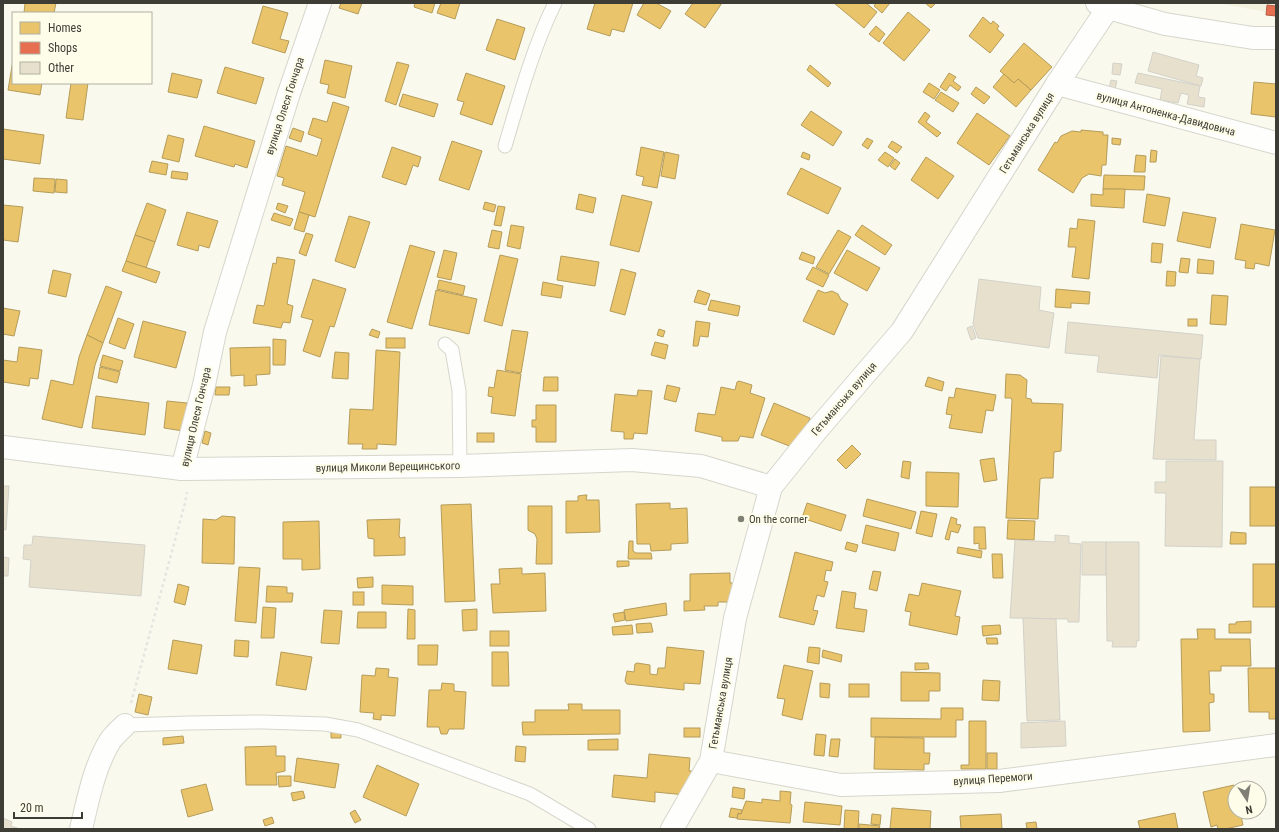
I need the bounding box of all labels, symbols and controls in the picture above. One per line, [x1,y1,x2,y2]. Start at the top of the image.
legend [12,12,152,84]
text: Homes [48,21,82,35]
text: Shops [48,41,77,55]
street label: вулиця Олеся Гончара [263,56,307,156]
text: Other [48,61,74,75]
street label: вулиця Антоненка-Давидовича [1095,89,1237,139]
street label: Гетьманська вулиця [997,90,1057,176]
street label: Гетьманська вулиця [809,360,879,438]
street label: вулиця Олеся Гончара [178,366,214,468]
street label: вулиця Миколи Верещинського [316,459,461,475]
place label: On the corner [749,513,808,526]
marker: On the corner [736,514,746,524]
street label: Гетьманська вулиця [707,656,735,750]
street label: вулиця Перемоги [953,770,1033,788]
north arrow [1227,780,1267,820]
scale bar [14,794,82,820]
text: 20 m [20,801,44,815]
text: N [1244,802,1254,816]

